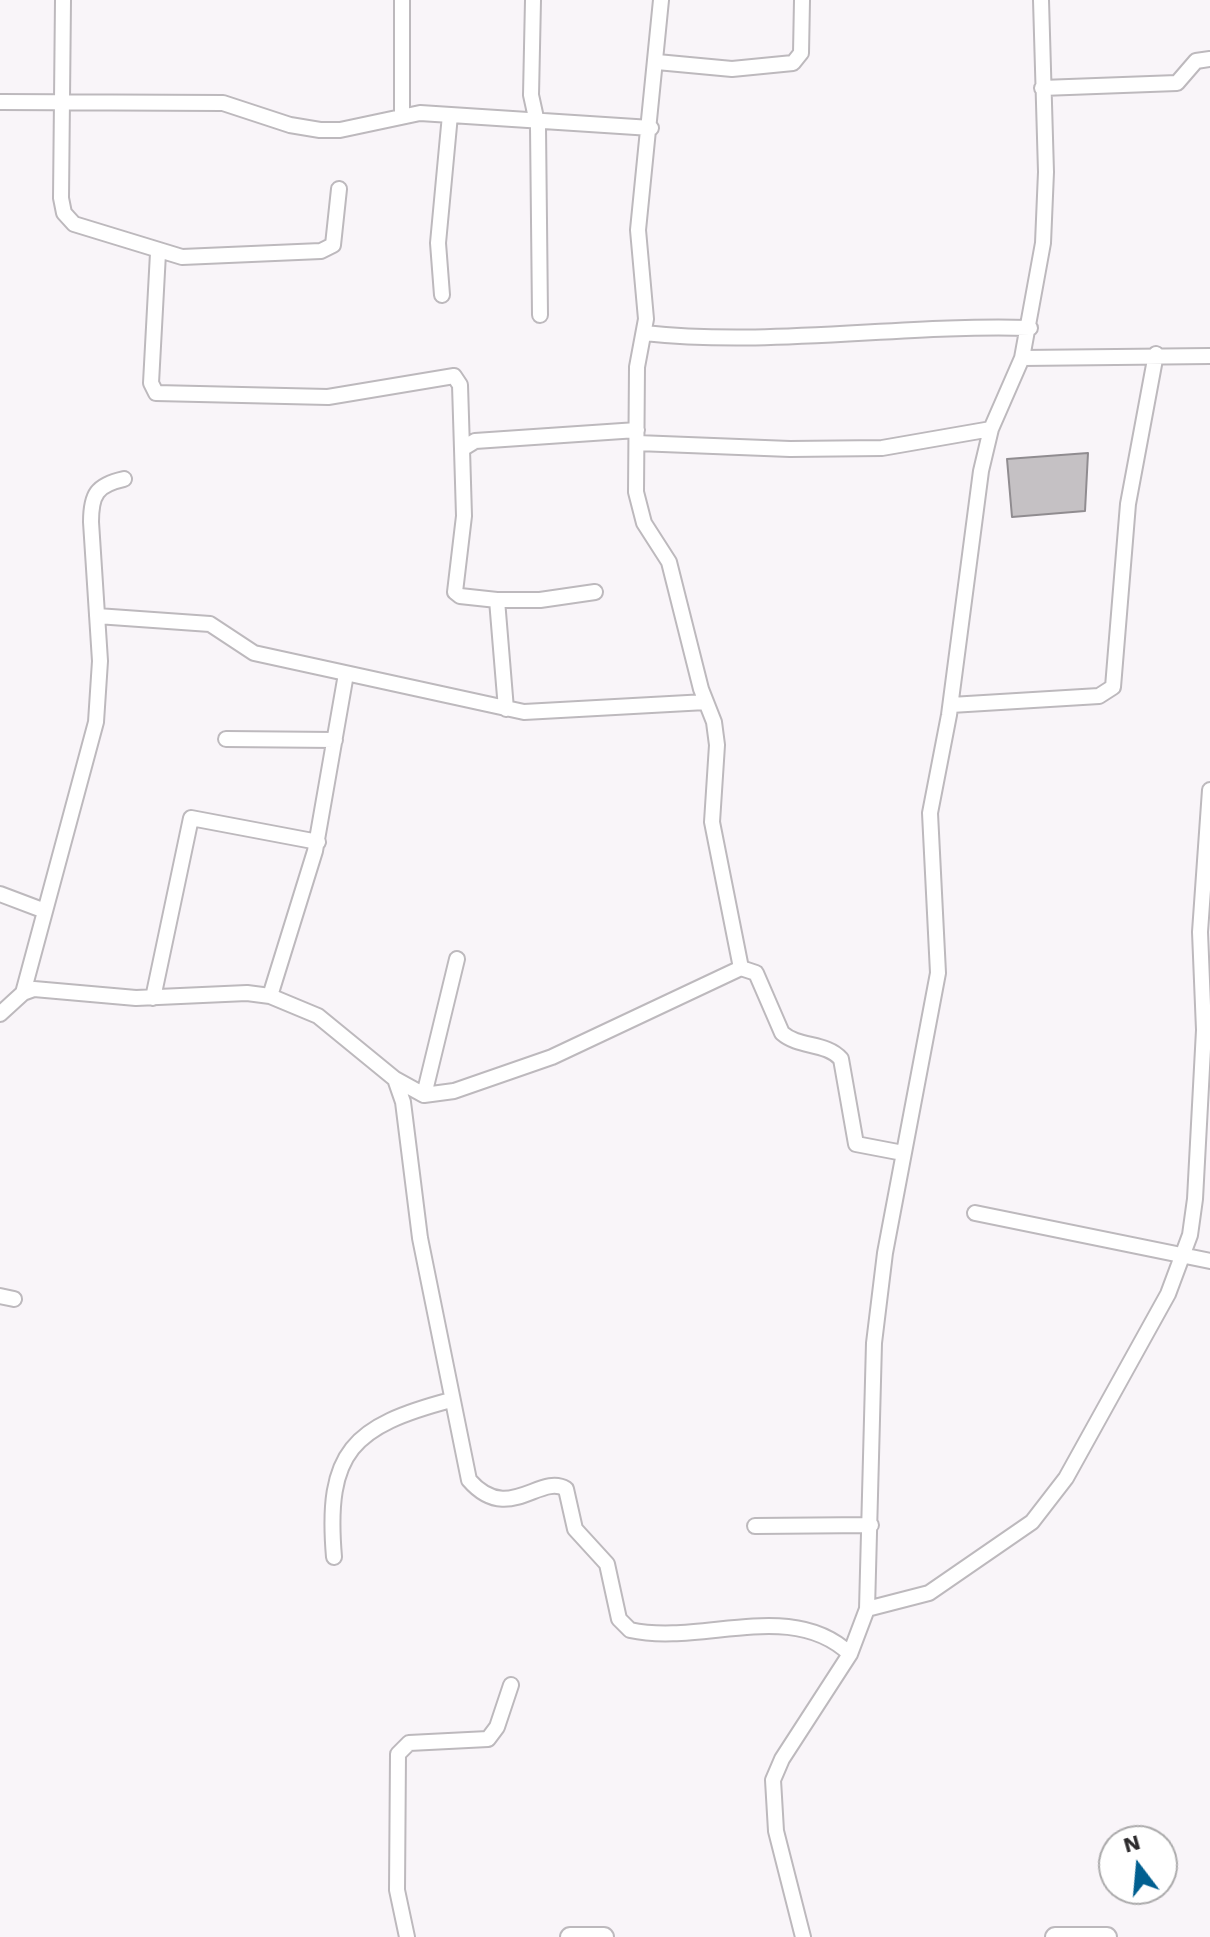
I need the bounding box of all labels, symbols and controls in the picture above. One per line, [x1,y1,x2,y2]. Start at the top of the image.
north arrow [1098,1825,1178,1905]
text: N [1121,1829,1143,1858]

